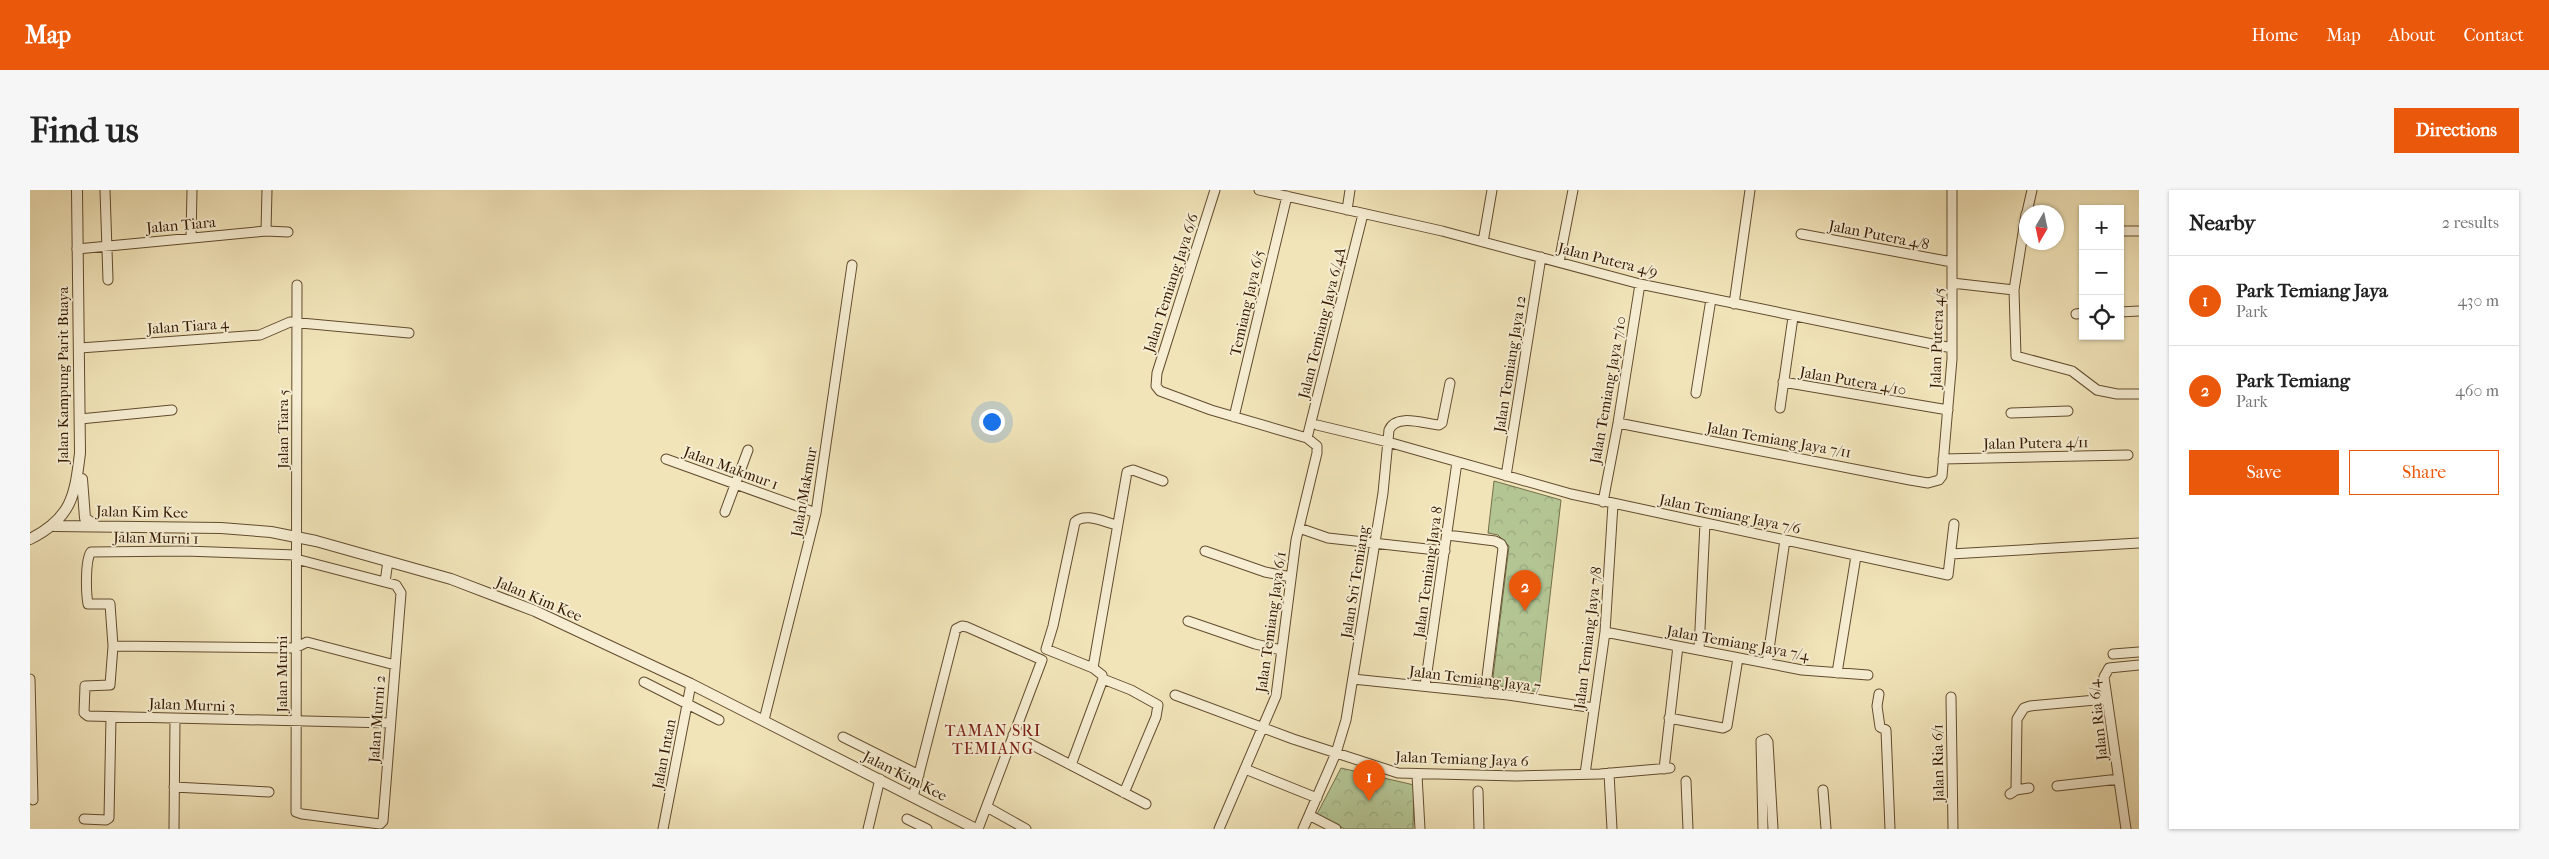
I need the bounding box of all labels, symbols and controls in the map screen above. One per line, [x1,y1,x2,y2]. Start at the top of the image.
text: Map [25,21,71,49]
text: Home [2251,25,2298,46]
text: Map [2326,25,2361,46]
text: About [2389,25,2435,46]
text: Contact [2463,25,2524,46]
button: Directions [2394,108,2519,153]
text: Find us [30,110,139,151]
north arrow [2019,205,2064,250]
map controls [2079,205,2124,340]
button: + [2079,205,2124,250]
street label: Jalan Temiang Jaya 6/6 [1140,210,1202,356]
text: Nearby [2189,211,2255,235]
street label: Jalan Tiara [144,213,218,237]
text: 2 results [2442,213,2499,232]
street label: Jalan Putera 4/8 [1826,216,1931,254]
street label: Jalan Putera 4/9 [1555,239,1660,281]
street label: Jalan Temiang Jaya 6/4A [1294,245,1350,401]
street label: Temiang Jaya 6/5 [1226,248,1268,358]
button: − [2079,250,2124,295]
text: Park Temiang Jaya [2236,280,2388,302]
street label: Jalan Kampung Parit Buaya [54,285,72,465]
street label: Jalan Putera 4/5 [1926,287,1948,390]
text: 1 [2202,291,2208,310]
text: 430 m [2457,291,2499,310]
street label: Jalan Temiang Jaya 12 [1490,294,1530,435]
button: locate [2079,295,2124,340]
text: Park [2236,302,2268,321]
street label: Jalan Tiara 4 [146,314,231,338]
street label: Jalan Temiang Jaya 7/10 [1586,315,1630,466]
street label: Jalan Putera 4/10 [1797,363,1908,399]
text: Park Temiang [2236,370,2350,392]
text: 2 [2201,381,2209,400]
text: 460 m [2455,381,2499,400]
street label: Jalan Tiara 5 [274,389,292,470]
text: Park [2236,392,2268,411]
your location [979,409,1005,435]
street label: Jalan Temiang Jaya 7/11 [1704,418,1853,462]
street label: Jalan Putera 4/11 [1982,433,2089,453]
street label: Jalan Makmur 1 [680,442,781,493]
street label: Jalan Makmur [787,445,821,539]
button: Save [2189,450,2339,495]
button: Share [2349,450,2499,495]
street label: Jalan Temiang Jaya 7/6 [1657,490,1803,538]
street label: Jalan Kim Kee [95,502,189,522]
street label: Jalan Temiang Jaya 8 [1410,505,1446,640]
street label: Jalan Sri Temiang [1337,523,1373,641]
street label: Jalan Murni 1 [112,528,199,548]
street label: Jalan Temiang Jaya 6/1 [1252,550,1290,695]
street label: Jalan Temiang Jaya 7/8 [1570,566,1606,711]
pin: 2 [1509,570,1541,611]
street label: Jalan Kim Kee [492,572,585,625]
street label: Jalan Temiang Jaya 7/4 [1664,621,1812,665]
street label: Jalan Murni [273,635,291,713]
street label: Jalan Temiang Jaya 7 [1407,662,1542,696]
street label: Jalan Murni 2 [365,674,389,764]
street label: Jalan Ria 6/4 [2085,678,2111,762]
street label: Jalan Murni 3 [148,694,235,715]
street label: Jalan Intan [648,717,680,791]
district label: TAMAN SRI TEMIANG [945,721,1041,758]
street label: Jalan Ria 6/1 [1928,724,1948,803]
street label: Jalan Kim Kee [859,747,950,805]
street label: Jalan Temiang Jaya 6 [1394,748,1530,770]
pin: 1 [1353,760,1385,801]

